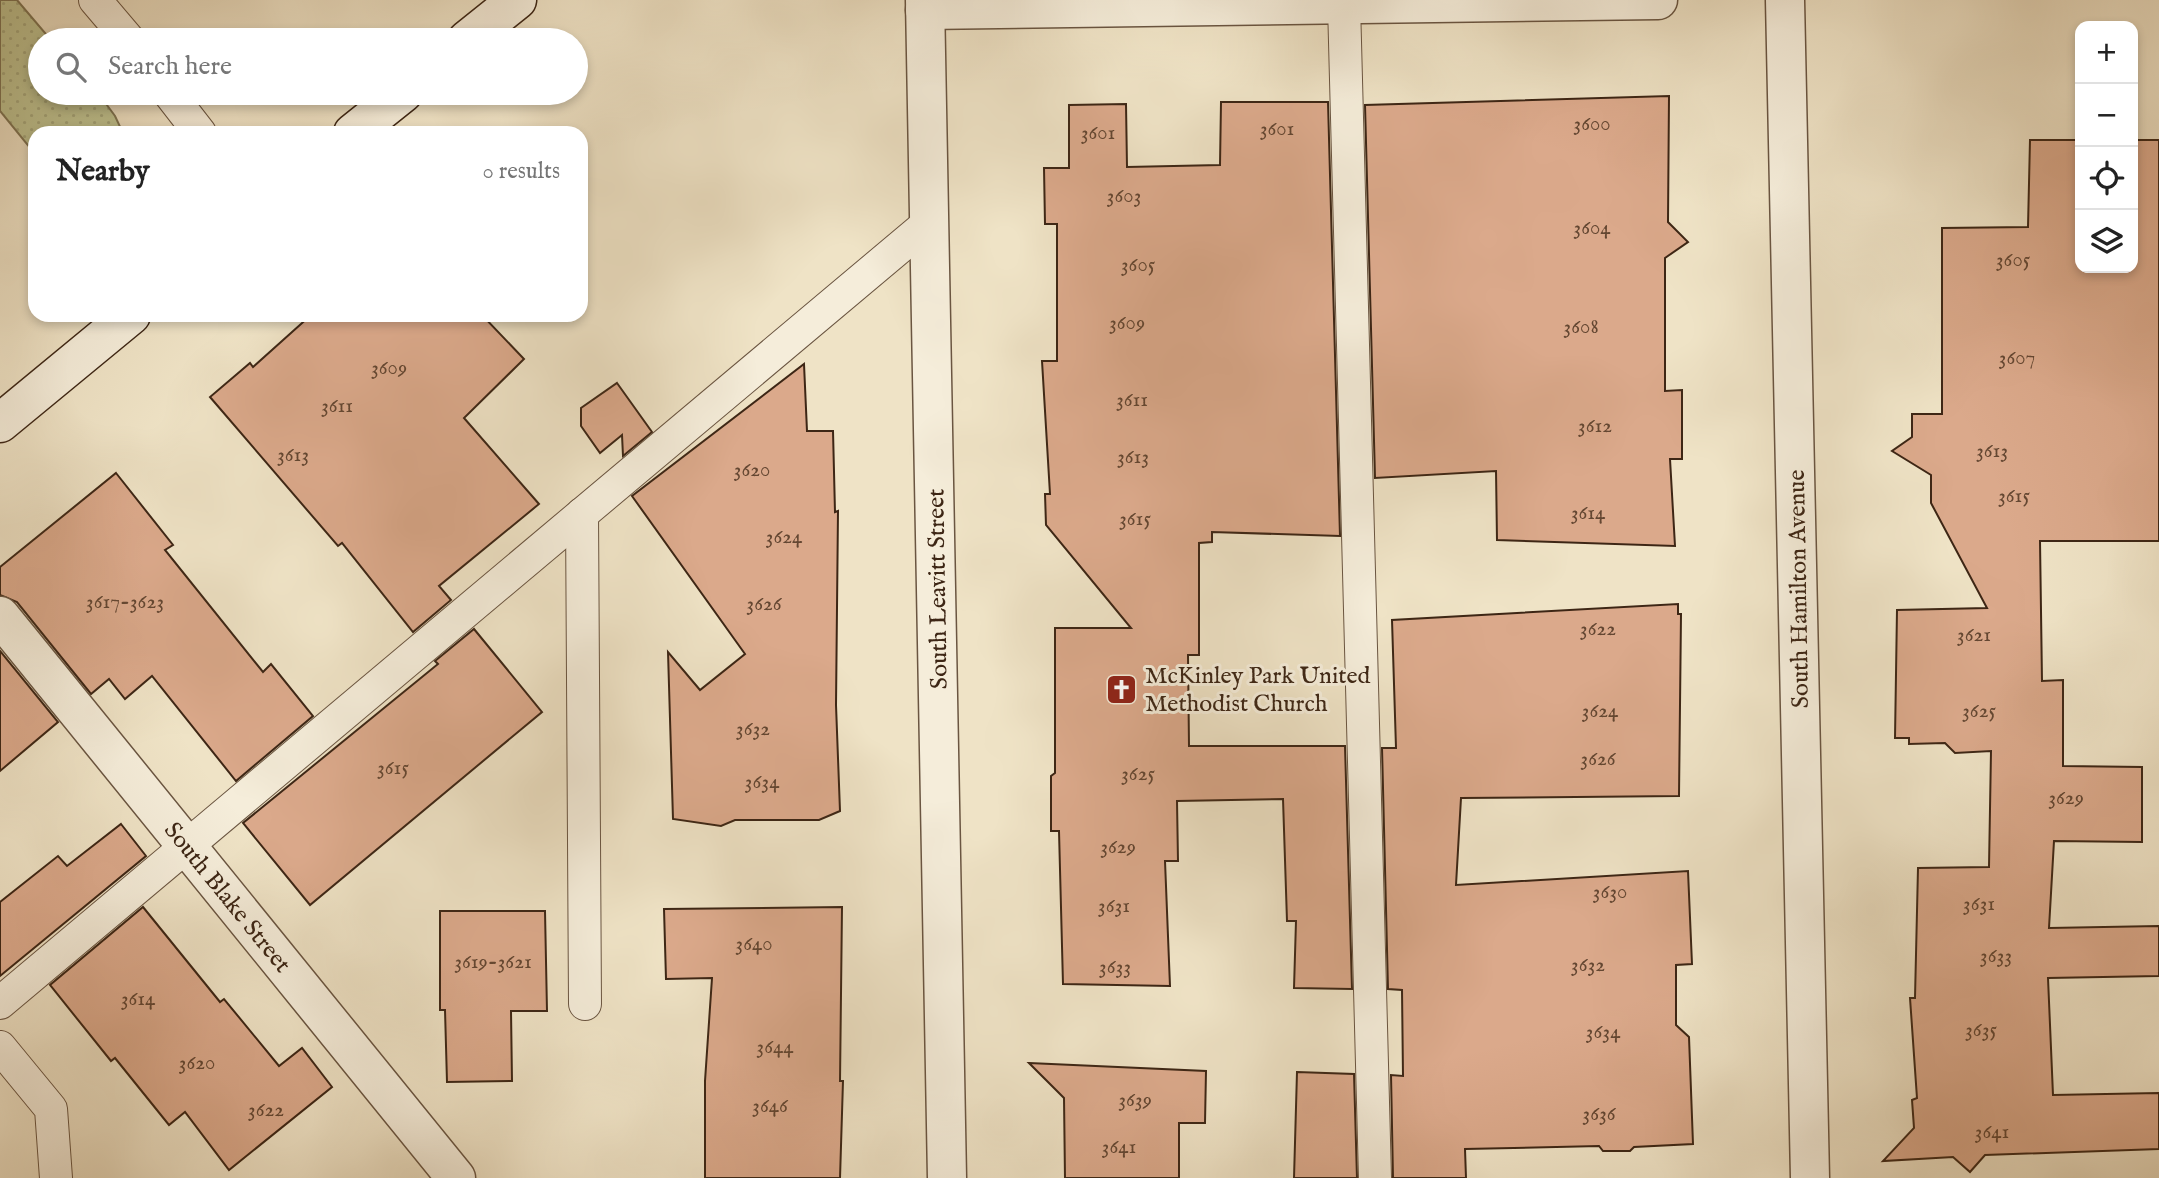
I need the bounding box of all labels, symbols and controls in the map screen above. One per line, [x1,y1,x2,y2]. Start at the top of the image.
map controls [2075,21,2138,273]
button: + [2075,21,2138,84]
search box [28,28,588,105]
icon: search [52,48,90,86]
text: Search here [108,50,232,83]
button: − [2075,84,2138,147]
house number: 3600 [1573,111,1611,138]
house number: 3601 [1260,116,1294,143]
house number: 3601 [1081,120,1115,147]
button: locate [2075,147,2138,210]
text: Nearby [56,153,149,191]
text: 0 results [482,157,560,186]
house number: 3603 [1107,183,1141,210]
button: layers [2075,210,2138,273]
house number: 3604 [1573,215,1611,242]
house number: 3605 [1996,247,2031,274]
house number: 3605 [1121,252,1156,279]
house number: 3609 [1109,310,1145,337]
house number: 3608 [1563,314,1599,341]
house number: 3607 [1999,345,2035,372]
house number: 3609 [371,355,407,382]
house number: 3611 [1116,387,1148,414]
house number: 3611 [321,393,353,420]
house number: 3612 [1578,413,1612,440]
house number: 3613 [1976,438,2008,465]
house number: 3613 [277,442,309,469]
house number: 3613 [1117,444,1149,471]
house number: 3620 [734,457,770,484]
street label: South Hamilton Avenue [1782,469,1817,709]
house number: 3615 [1998,483,2030,510]
street label: South Leavitt Street [921,488,956,690]
house number: 3614 [1571,500,1606,527]
house number: 3615 [1119,506,1151,533]
house number: 3624 [766,524,803,551]
house number: 3617-3623 [86,589,164,616]
house number: 3626 [746,591,783,618]
house number: 3622 [1580,616,1616,643]
house number: 3621 [1957,622,1991,649]
place label: McKinley Park United Methodist Church [1145,661,1371,720]
church icon: McKinley Park United Methodist Church [1105,672,1139,706]
house number: 3624 [1582,698,1619,725]
house number: 3625 [1962,698,1996,725]
house number: 3632 [736,716,770,743]
house number: 3626 [1580,746,1617,773]
house number: 3615 [377,755,409,782]
house number: 3625 [1121,761,1155,788]
house number: 3634 [745,769,780,796]
house number: 3629 [2048,785,2084,812]
street label: South Blake Street [157,816,297,980]
house number: 3629 [1100,834,1136,861]
house number: 3630 [1593,879,1627,906]
house number: 3631 [1963,891,1995,918]
house number: 3631 [1098,893,1130,920]
house number: 3640 [735,931,773,958]
house number: 3633 [1980,943,2012,970]
house number: 3619-3621 [454,949,532,976]
house number: 3632 [1571,952,1605,979]
house number: 3633 [1099,954,1131,981]
house number: 3614 [121,986,156,1013]
house number: 3635 [1965,1017,1997,1044]
house number: 3634 [1586,1019,1621,1046]
house number: 3644 [756,1034,794,1061]
house number: 3620 [179,1050,215,1077]
house number: 3639 [1118,1087,1152,1114]
house number: 3646 [752,1093,789,1120]
house number: 3622 [248,1097,284,1124]
house number: 3636 [1582,1101,1617,1128]
house number: 3641 [1975,1119,2009,1146]
house number: 3641 [1102,1134,1136,1161]

